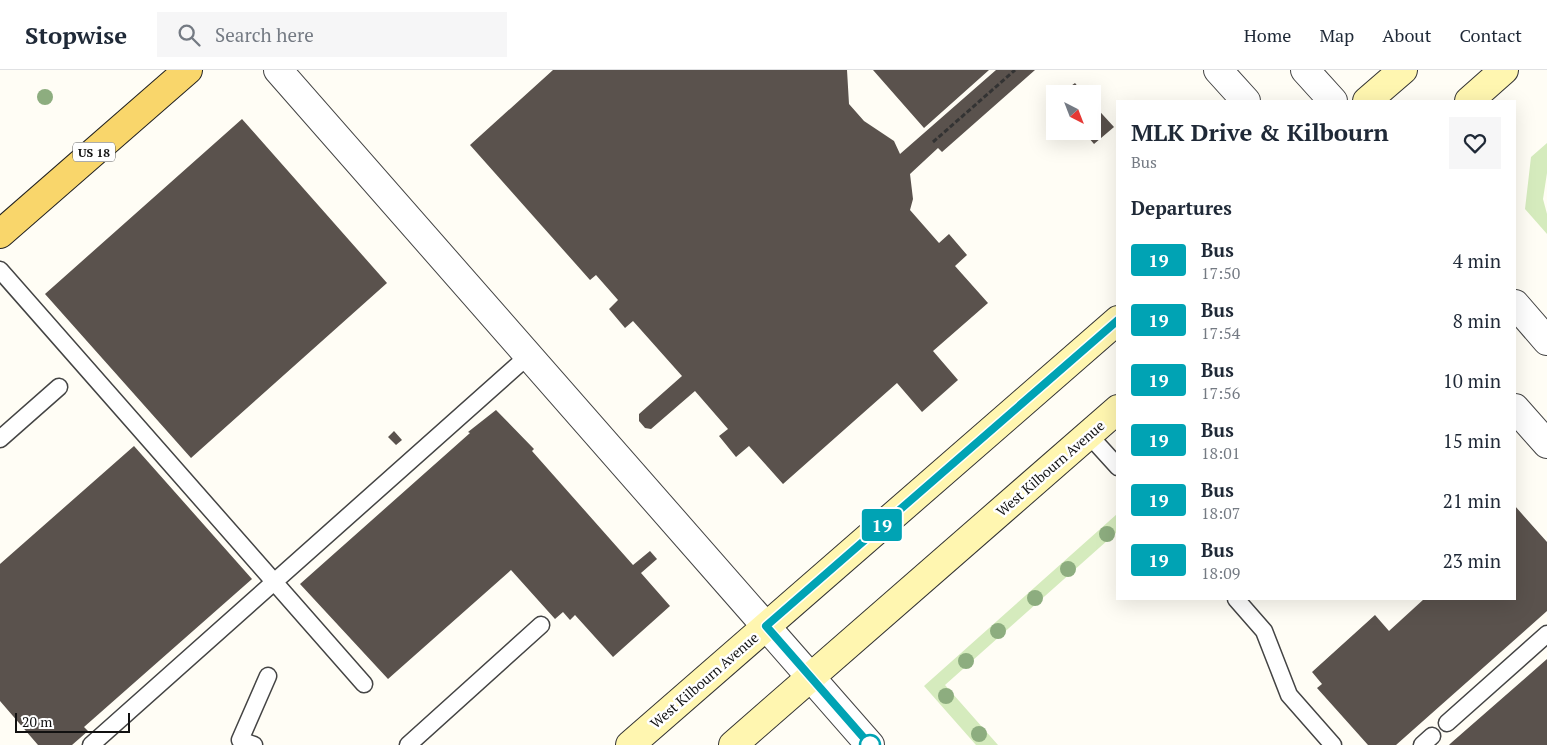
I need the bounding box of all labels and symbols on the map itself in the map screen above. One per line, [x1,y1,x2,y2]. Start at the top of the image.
north arrow [1046,85,1101,140]
road number: US 18 [73,142,115,161]
street label: West Kilbourn Avenue [992,416,1108,520]
line badge: 19 [860,509,904,541]
street label: West Kilbourn Avenue [646,628,762,732]
scale bar [15,710,130,733]
unlabelled marker [859,734,881,745]

